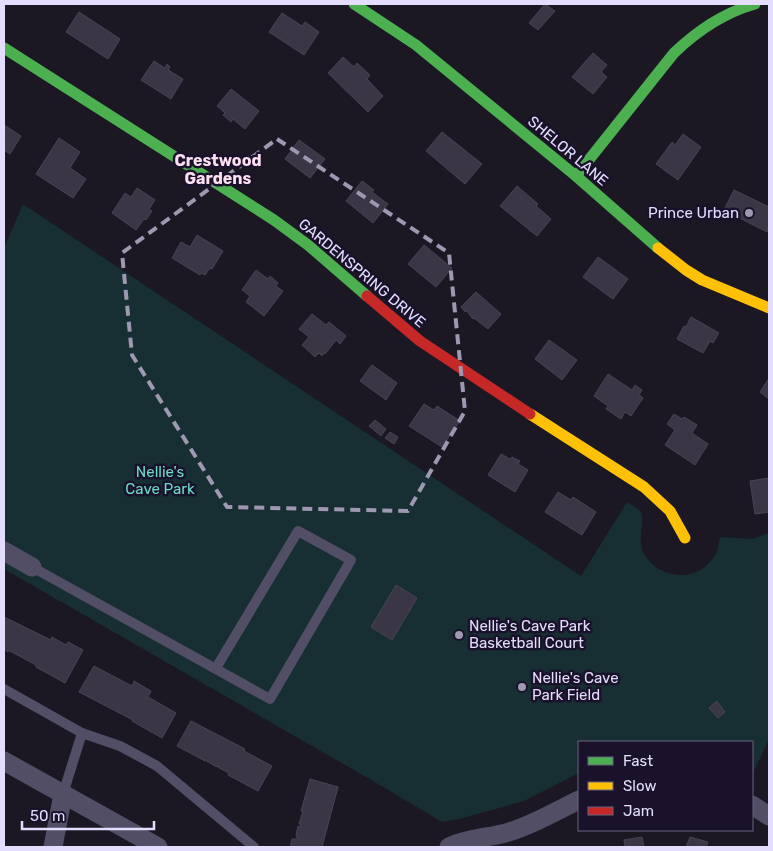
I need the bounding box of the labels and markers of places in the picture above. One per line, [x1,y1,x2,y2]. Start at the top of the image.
place label: Prince Urban [648,204,739,222]
marker: Prince Urban [743,207,755,219]
place label: Nellie's Cave Park Basketball Court [469,617,591,652]
marker: Nellie's Cave Park Basketball Court [453,629,465,641]
place label: Nellie's Cave Park Field [532,669,619,704]
marker: Nellie's Cave Park Field [516,681,528,693]

